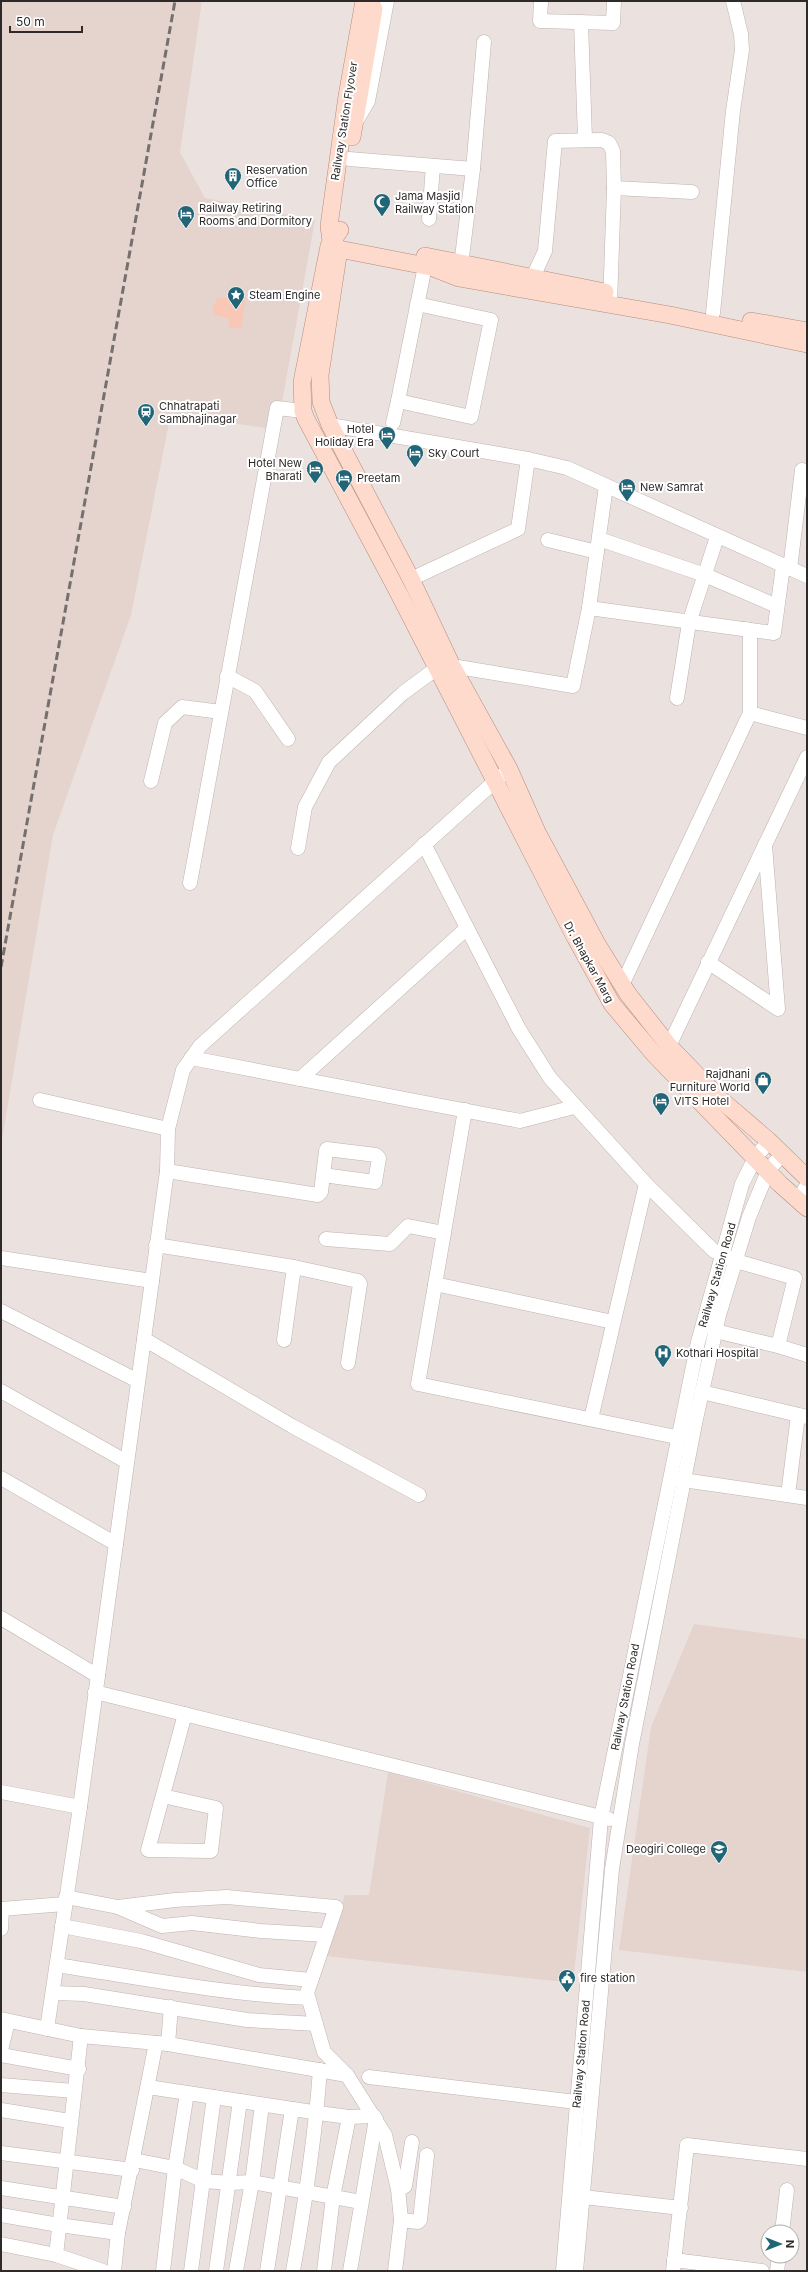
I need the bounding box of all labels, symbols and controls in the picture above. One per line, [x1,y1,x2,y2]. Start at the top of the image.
scale bar [10,8,82,34]
text: 50 m [16,14,45,29]
street label: Railway Station Flyover [328,61,360,181]
place label: Reservation Office [246,163,308,190]
building icon: Reservation Office [223,166,243,191]
place label: Jama Masjid Railway Station [395,189,474,216]
mosque icon: Jama Masjid Railway Station [372,192,392,217]
place label: Railway Retiring Rooms and Dormitory [199,201,312,228]
hotel icon: Railway Retiring Rooms and Dormitory [176,204,196,229]
place icon: Steam Engine [226,285,246,310]
place label: Steam Engine [249,288,320,302]
place label: Chhatrapati Sambhajinagar [159,399,236,426]
station icon: Chhatrapati Sambhajinagar [136,402,156,427]
place label: Hotel Holiday Era [315,422,374,449]
hotel icon: Hotel Holiday Era [377,425,397,450]
hotel icon: Sky Court [405,443,425,468]
place label: Sky Court [428,446,480,460]
place label: Hotel New Bharati [248,456,302,483]
hotel icon: Hotel New Bharati [305,459,325,484]
hotel icon: Preetam [334,468,354,493]
place label: Preetam [357,471,400,485]
hotel icon: New Samrat [617,477,637,502]
place label: New Samrat [640,480,704,494]
street label: Dr. Bhapkar Marg [561,919,617,1005]
place label: Rajdhani Furniture World [670,1067,750,1094]
shop icon: Rajdhani Furniture World [753,1070,773,1095]
hotel icon: VITS Hotel [651,1091,671,1116]
place label: VITS Hotel [674,1094,729,1108]
street label: Railway Station Road [695,1221,739,1329]
hospital icon: Kothari Hospital [653,1343,673,1368]
place label: Kothari Hospital [676,1346,758,1360]
street label: Railway Station Road [608,1642,642,1752]
school or university icon: Deogiri College [709,1839,729,1864]
place label: Deogiri College [626,1842,706,1856]
public building icon: fire station [557,1968,577,1993]
place label: fire station [580,1971,635,1985]
street label: Railway Station Road [569,1999,593,2109]
north arrow [760,2224,800,2264]
text: N [783,2240,797,2248]

